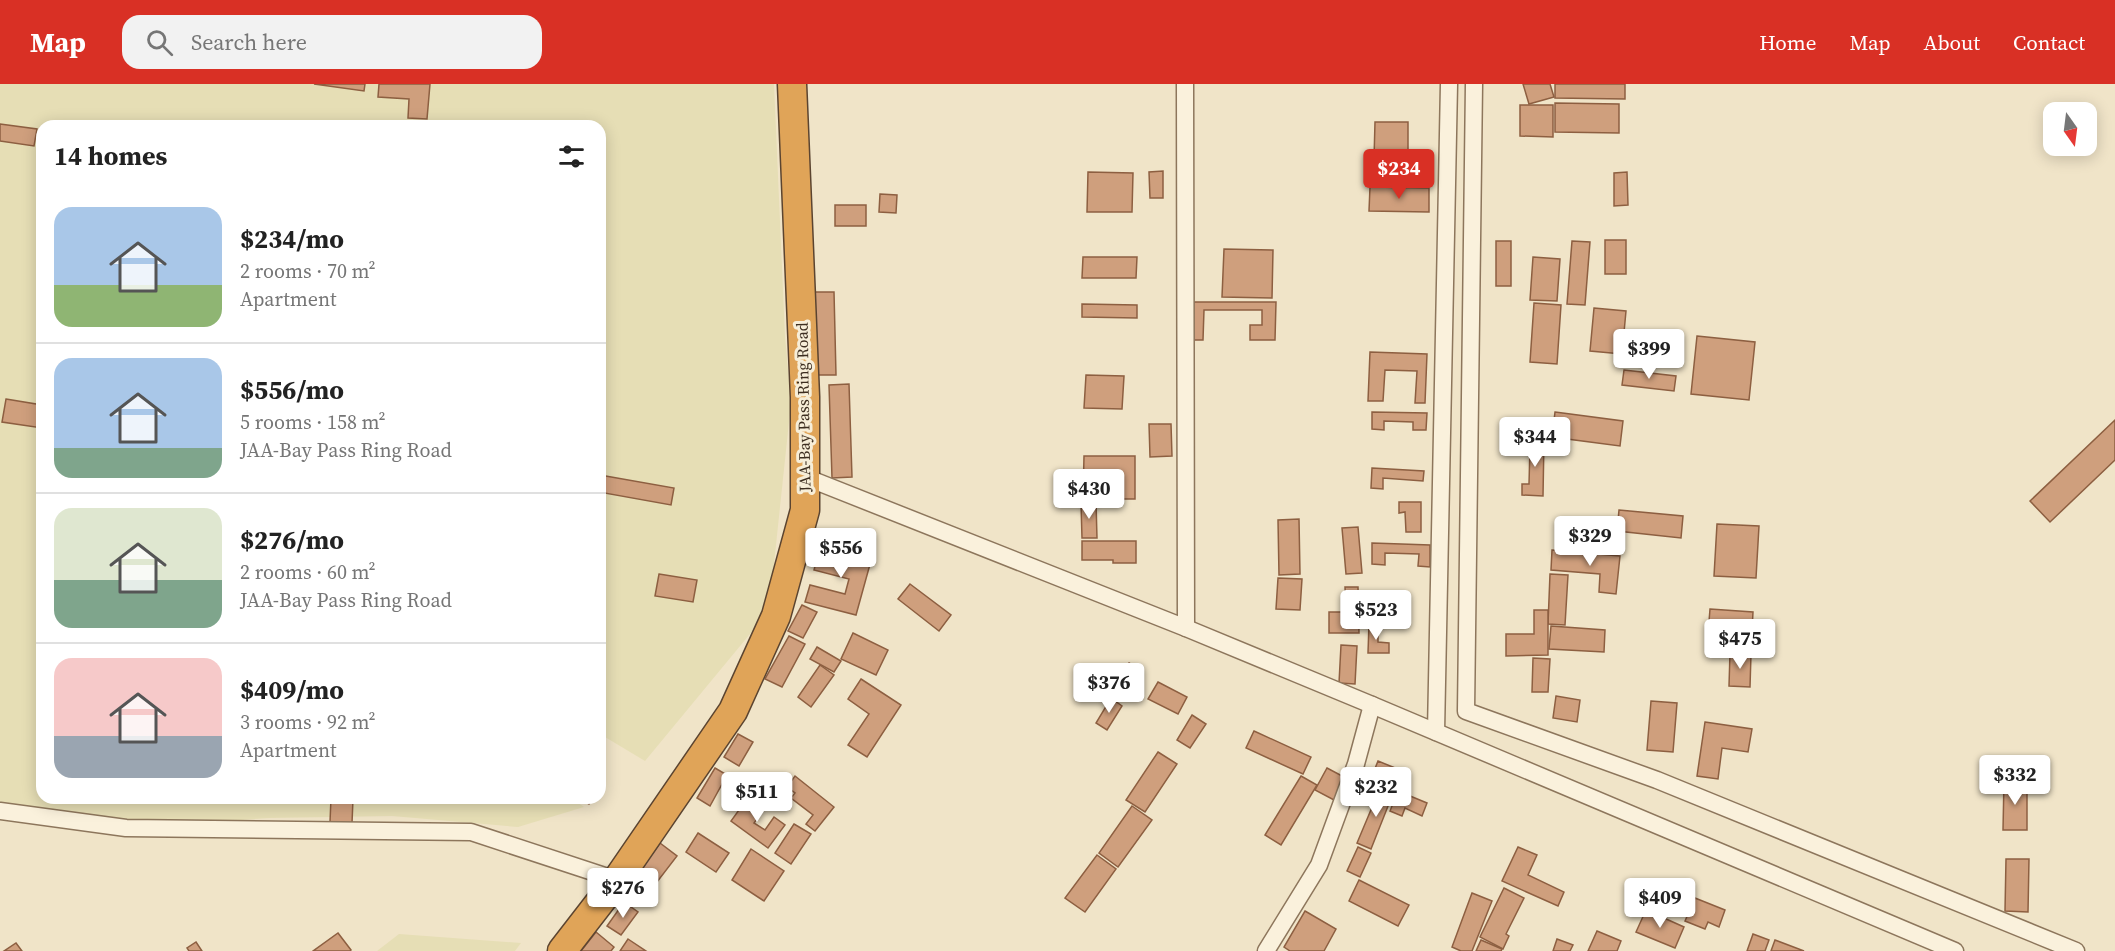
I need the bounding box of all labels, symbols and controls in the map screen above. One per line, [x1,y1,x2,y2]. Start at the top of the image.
search box [122,15,542,69]
text: Map [30,23,86,61]
icon: search [143,26,176,59]
text: Search here [191,27,307,57]
text: Home [1759,28,1817,57]
text: Map [1850,28,1891,57]
text: About [1924,28,1980,57]
text: Contact [2013,28,2085,57]
north arrow [2043,102,2097,156]
map controls [2043,102,2097,156]
text: 14 homes [54,138,167,174]
icon: filters [555,140,588,173]
pin: $234 [1363,149,1435,200]
text: $234 [1377,154,1421,182]
text: $234/mo [240,221,344,257]
icon: home [102,231,174,303]
text: 2 rooms · 70 m² [240,257,376,285]
text: Apartment [240,285,337,313]
street label: JAA-Bay Pass Ring Road [791,322,815,493]
pin: $399 [1613,329,1685,380]
text: $399 [1627,334,1671,362]
text: $556/mo [240,372,344,408]
icon: home [102,382,174,454]
text: 5 rooms · 158 m² [240,408,386,436]
pin: $344 [1499,417,1571,468]
text: $344 [1513,422,1557,450]
text: JAA-Bay Pass Ring Road [240,436,452,464]
pin: $430 [1053,469,1125,520]
text: $430 [1067,474,1111,502]
pin: $329 [1554,516,1626,567]
text: $329 [1568,521,1612,549]
text: $276/mo [240,522,344,558]
pin: $556 [805,528,877,579]
icon: home [102,532,174,604]
text: $556 [819,533,863,561]
text: 2 rooms · 60 m² [240,558,376,586]
text: JAA-Bay Pass Ring Road [240,586,452,614]
pin: $523 [1340,590,1412,641]
text: $523 [1354,595,1398,623]
pin: $475 [1704,619,1776,670]
text: $475 [1718,624,1762,652]
pin: $376 [1073,663,1145,714]
text: $376 [1087,668,1131,696]
text: $409/mo [240,672,344,708]
icon: home [102,682,174,754]
text: 3 rooms · 92 m² [240,708,376,736]
text: Apartment [240,736,337,764]
pin: $332 [1979,755,2051,806]
text: $332 [1993,760,2037,788]
pin: $232 [1340,767,1412,818]
pin: $511 [721,772,793,823]
text: $232 [1354,772,1398,800]
text: $511 [735,777,779,805]
pin: $276 [587,868,659,919]
text: $276 [601,873,645,901]
pin: $409 [1624,878,1696,929]
text: $409 [1638,883,1682,911]

